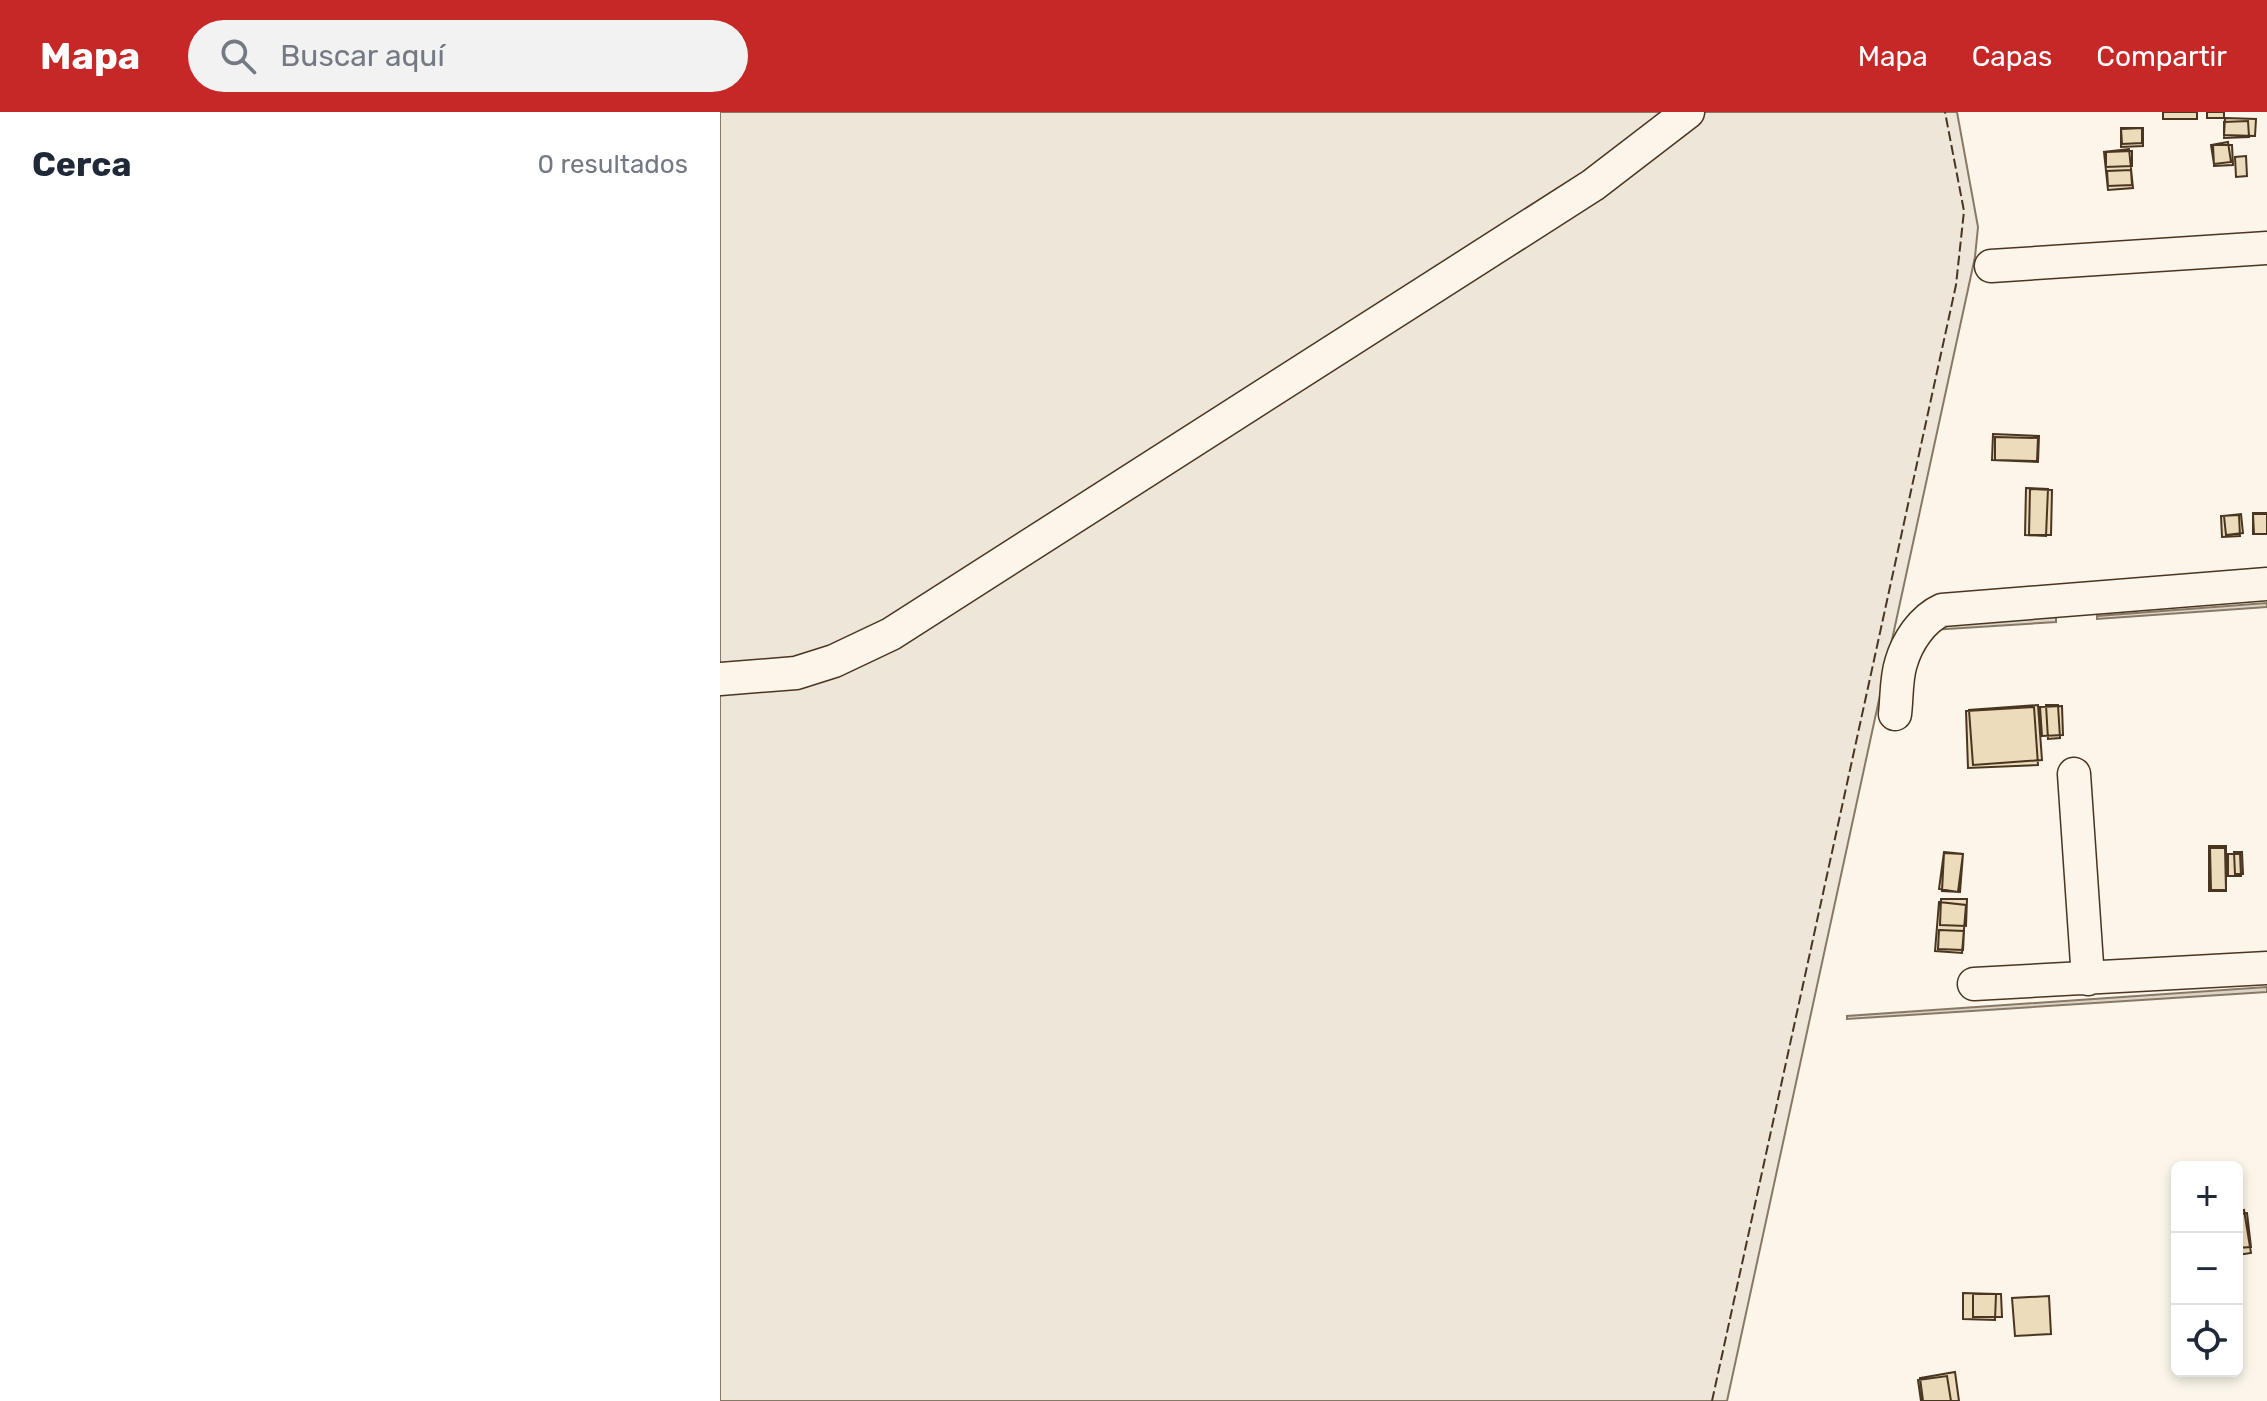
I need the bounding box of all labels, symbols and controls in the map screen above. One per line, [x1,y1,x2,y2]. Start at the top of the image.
search box [188,20,748,92]
text: Mapa [40,33,140,79]
icon: search [216,34,260,78]
text: Buscar aquí [280,38,445,74]
text: Mapa [1858,40,1928,73]
text: Capas [1972,40,2052,73]
text: Compartir [2096,40,2227,73]
text: Cerca [32,144,131,185]
text: 0 resultados [538,149,688,180]
map controls [2171,1161,2243,1377]
button: + [2171,1161,2243,1233]
button: − [2171,1233,2243,1305]
button: locate [2171,1305,2243,1377]

